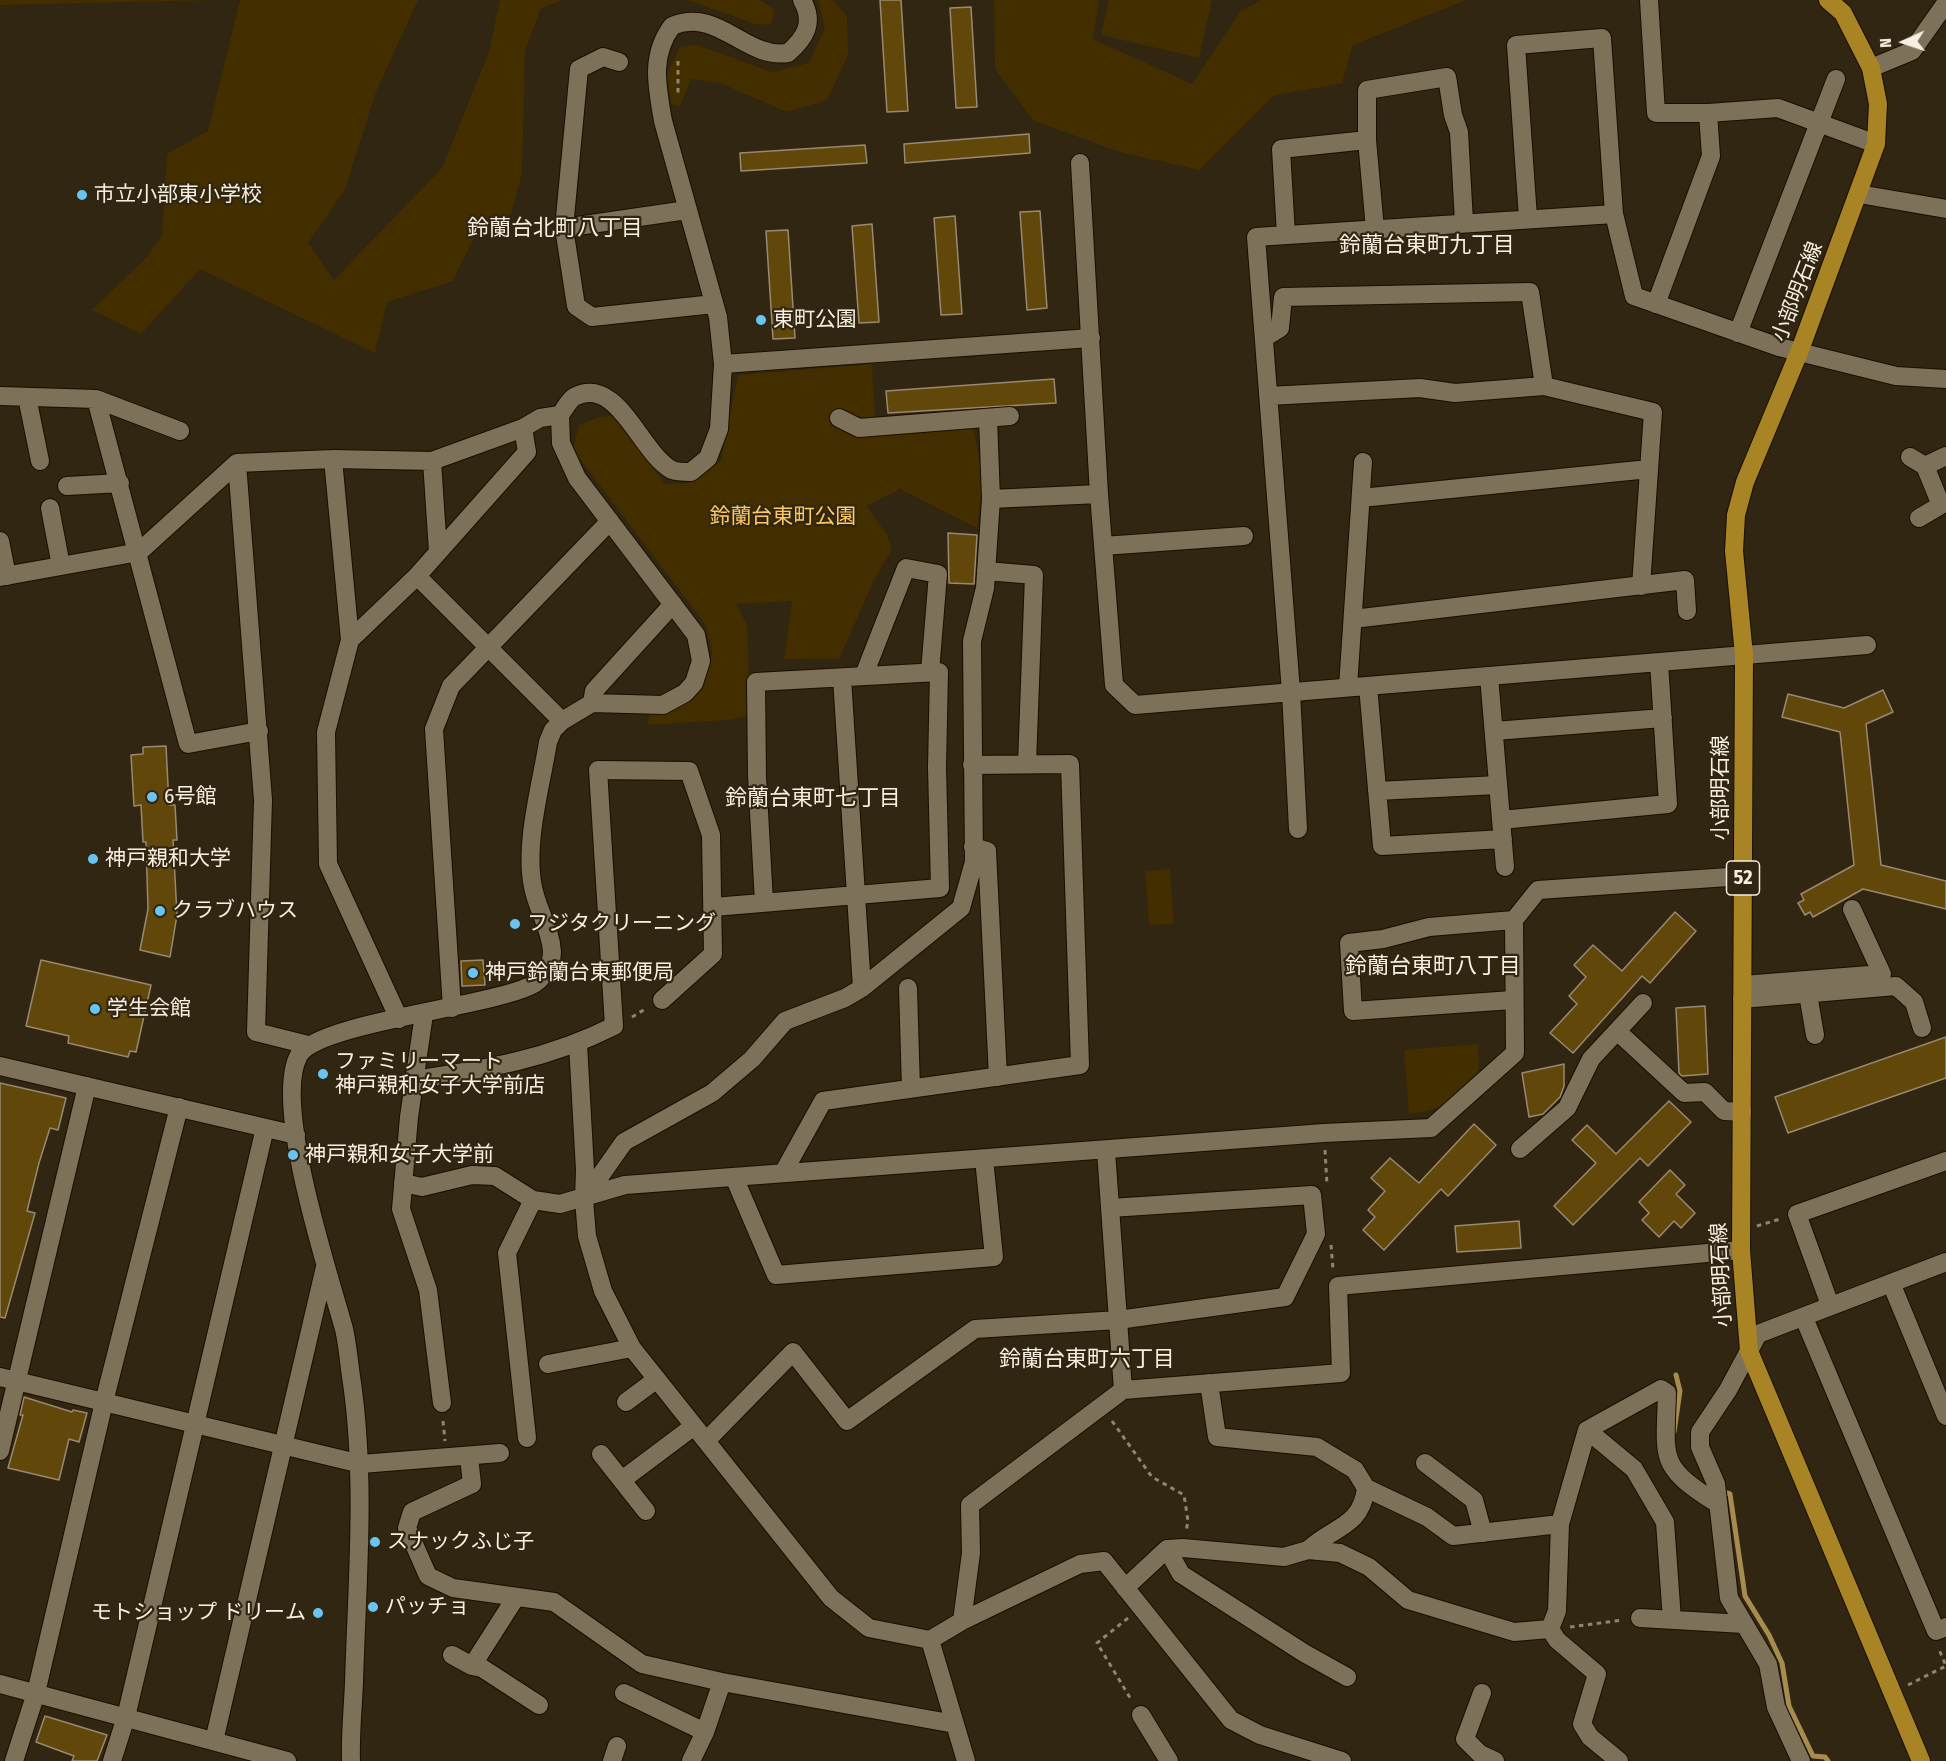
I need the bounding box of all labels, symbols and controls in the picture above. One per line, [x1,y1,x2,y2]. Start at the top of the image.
north arrow [1874,12,1934,72]
text: N [1876,38,1895,48]
place label: 市立小部東小学校 [94,182,262,208]
marker: 市立小部東小学校 [75,188,89,202]
district label: 鈴蘭台北町八丁目 [467,216,643,242]
district label: 鈴蘭台東町九丁目 [1339,233,1515,259]
street label: 小部明石線 [1767,238,1829,346]
place label: 東町公園 [773,307,857,333]
marker: 東町公園 [754,313,768,327]
park label: 鈴蘭台東町公園 [710,504,856,530]
street label: 小部明石線 [1708,736,1734,840]
place label: 6号館 [164,784,216,810]
district label: 鈴蘭台東町七丁目 [725,786,901,812]
marker: 6号館 [145,790,159,804]
place label: 神戸親和大学 [105,846,231,872]
marker: 神戸親和大学 [86,852,100,866]
road number: 52 [1726,861,1760,895]
place label: クラブハウス [172,898,298,924]
marker: クラブハウス [153,904,167,918]
place label: フジタクリーニング [527,911,716,937]
marker: フジタクリーニング [508,917,522,931]
district label: 鈴蘭台東町八丁目 [1345,954,1521,980]
place label: 神戸鈴蘭台東郵便局 [485,960,674,986]
marker: 神戸鈴蘭台東郵便局 [466,966,480,980]
place label: 学生会館 [107,996,191,1022]
marker: 学生会館 [88,1002,102,1016]
place label: ファミリーマート 神戸親和女子大学前店 [335,1049,545,1099]
marker: ファミリーマート 神戸親和女子大学前店 [316,1067,330,1081]
place label: 神戸親和女子大学前 [305,1142,494,1168]
marker: 神戸親和女子大学前 [286,1148,300,1162]
street label: 小部明石線 [1707,1222,1737,1328]
district label: 鈴蘭台東町六丁目 [999,1347,1175,1373]
place label: スナックふじ子 [387,1529,534,1555]
marker: スナックふじ子 [368,1535,382,1549]
place label: パッチョ [385,1594,469,1620]
place label: モトショップ ドリーム [91,1600,306,1626]
marker: パッチョ [366,1600,380,1614]
marker: モトショップ ドリーム [311,1606,325,1620]

